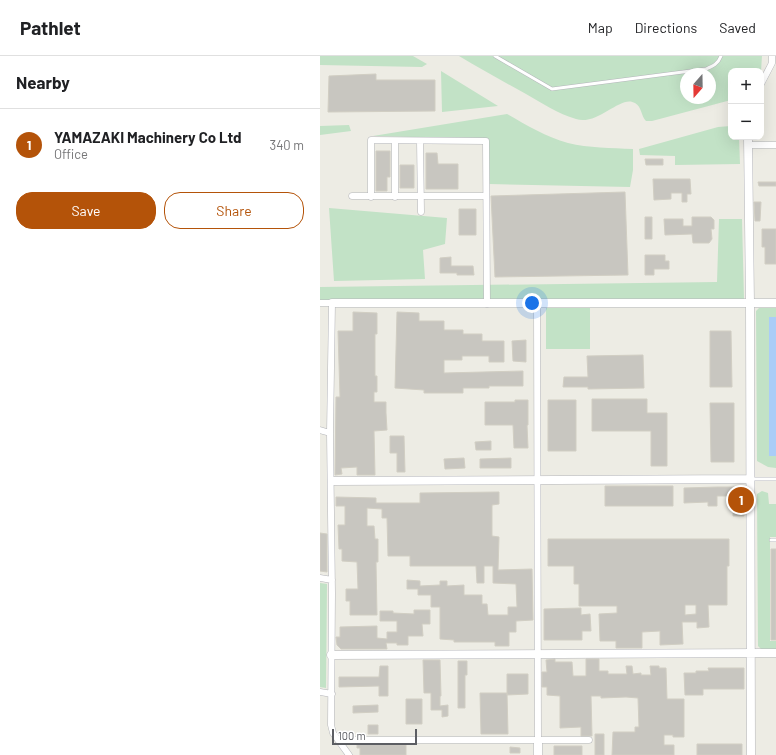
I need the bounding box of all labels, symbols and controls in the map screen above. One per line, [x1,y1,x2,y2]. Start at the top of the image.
text: Pathlet [20,16,81,39]
text: Map [588,19,613,36]
text: Directions [635,19,697,36]
text: Saved [719,19,756,36]
north arrow [680,68,716,104]
map controls [728,68,764,140]
button: + [728,68,764,104]
text: Nearby [16,72,70,92]
button: − [728,104,764,140]
text: YAMAZAKI Machinery Co Ltd [54,128,242,146]
text: 1 [27,137,31,153]
text: 340 m [269,137,304,153]
text: Office [54,146,88,162]
button: Save [16,192,156,229]
button: Share [164,192,304,229]
your location [522,293,542,313]
pin: 1 [728,485,754,515]
scale bar [332,727,417,746]
text: 100 m [338,729,366,742]

